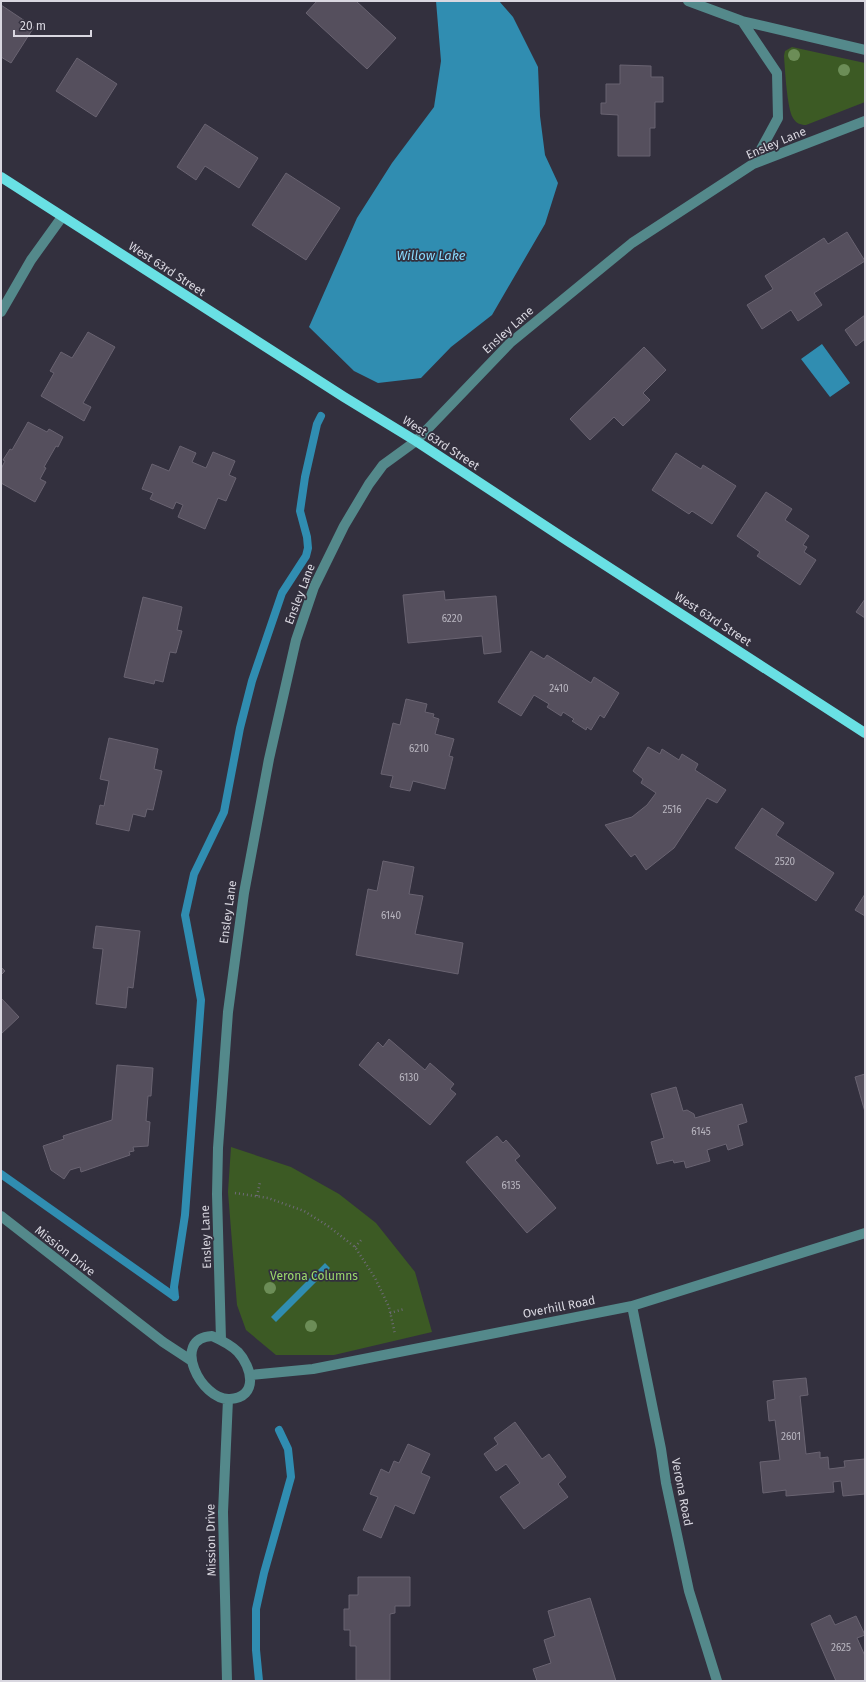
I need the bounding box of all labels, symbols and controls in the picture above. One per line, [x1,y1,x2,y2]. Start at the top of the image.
scale bar [14,12,91,38]
text: 20 m [20,19,46,33]
street label: Ensley Lane [744,124,808,162]
street label: West 63rd Street [126,239,209,299]
water label: Willow Lake [396,248,466,263]
street label: Ensley Lane [480,303,536,357]
street label: West 63rd Street [400,413,483,473]
street label: Ensley Lane [282,562,318,626]
street label: West 63rd Street [672,589,755,649]
house number: 6220 [442,613,463,625]
house number: 2410 [549,683,569,695]
house number: 6210 [409,743,429,755]
house number: 2516 [662,804,682,816]
house number: 2520 [775,856,796,868]
street label: Ensley Lane [217,879,239,945]
house number: 6140 [381,910,401,922]
house number: 6130 [399,1072,419,1084]
house number: 6145 [691,1126,711,1138]
house number: 6135 [501,1180,521,1192]
street label: Ensley Lane [198,1205,214,1269]
street label: Mission Drive [32,1223,98,1279]
park label: Verona Columns [270,1269,358,1283]
street label: Overhill Road [522,1293,596,1321]
house number: 2601 [781,1431,801,1443]
street label: Verona Road [669,1457,695,1527]
street label: Mission Drive [203,1504,219,1576]
house number: 2625 [831,1642,851,1654]

